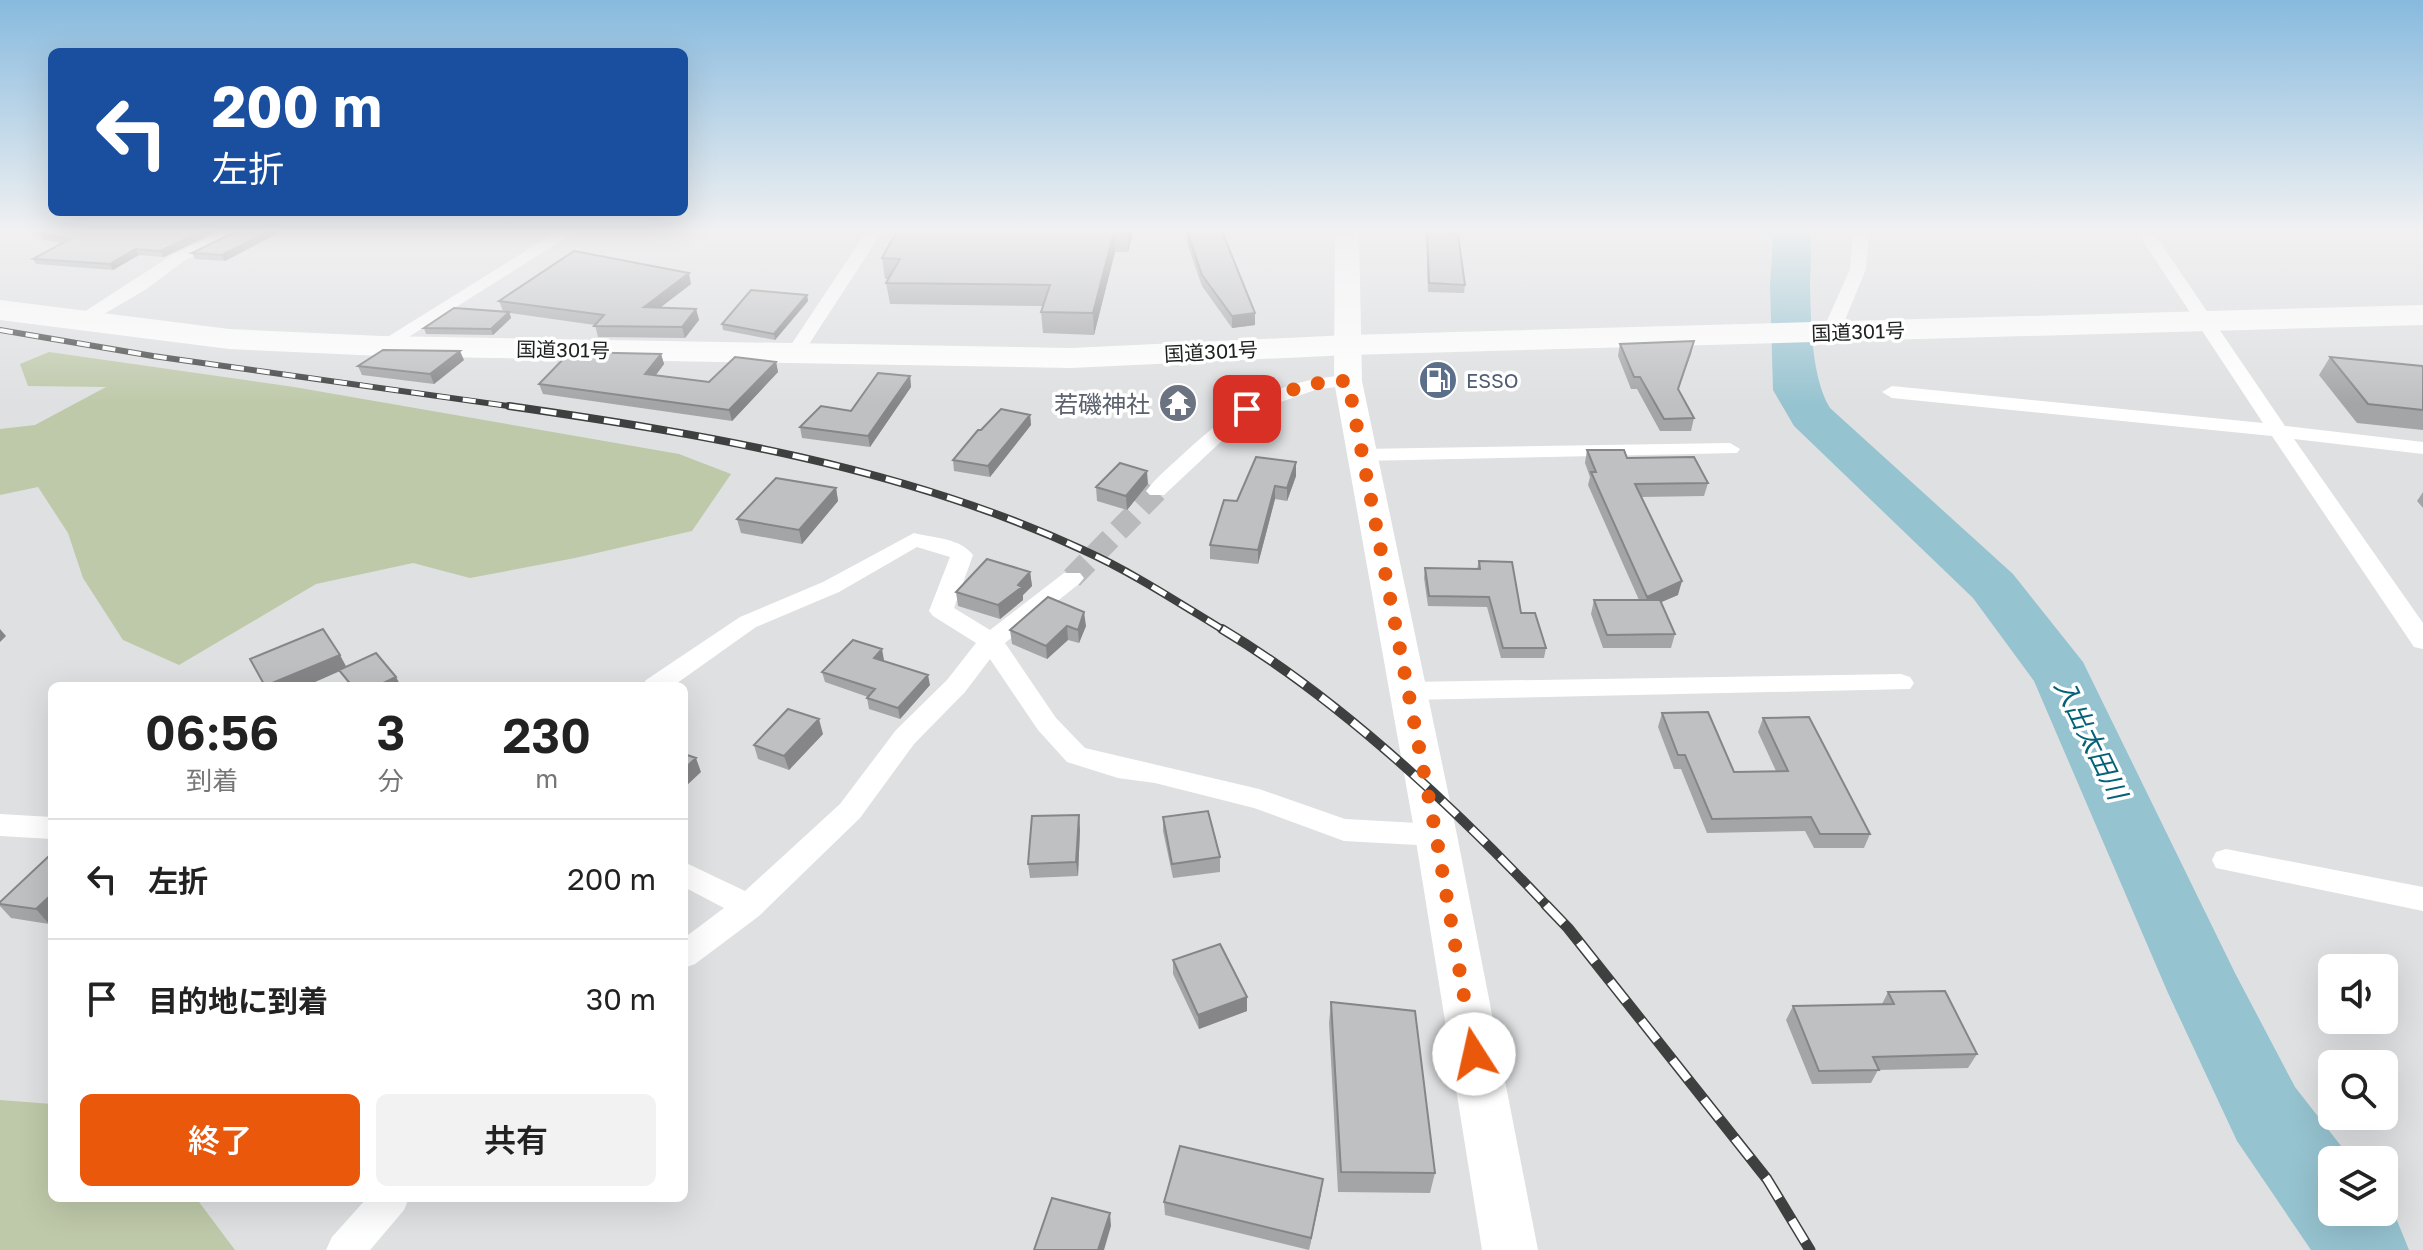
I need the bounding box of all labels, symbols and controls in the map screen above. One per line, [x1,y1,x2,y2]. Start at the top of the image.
text: 200 m [212,72,382,139]
icon: left [80,80,184,184]
text: 左折 [212,147,284,190]
street label: 国道301号 [1811,317,1905,345]
street label: 国道301号 [516,336,610,362]
street label: 国道301号 [1164,337,1258,365]
fuel station icon: ESSO [1417,359,1459,401]
place label: ESSO [1466,368,1519,392]
pin [1213,375,1281,443]
temple icon: 若磯神社 [1157,382,1199,424]
icon: arrive [1225,387,1269,431]
place label: 若磯神社 [1054,389,1150,418]
water label: 入出太田川 [2049,674,2135,807]
text: 06:56 [145,703,279,761]
text: 3 [376,703,405,761]
text: 230 [502,706,591,764]
text: m [535,763,558,794]
text: 到着 [186,765,238,796]
text: 分 [378,765,404,796]
icon: left [80,857,124,901]
text: 200 m [567,861,656,897]
text: 左折 [148,863,208,899]
map controls [2318,954,2398,1226]
button: sound [2318,954,2398,1034]
icon: arrive [80,977,124,1021]
text: 30 m [586,981,656,1017]
text: 目的地に到着 [148,983,328,1019]
position arrow [1432,1012,1516,1096]
button: search [2318,1050,2398,1130]
button: 終了 [80,1094,360,1186]
button: 共有 [376,1094,656,1186]
button: layers [2318,1146,2398,1226]

